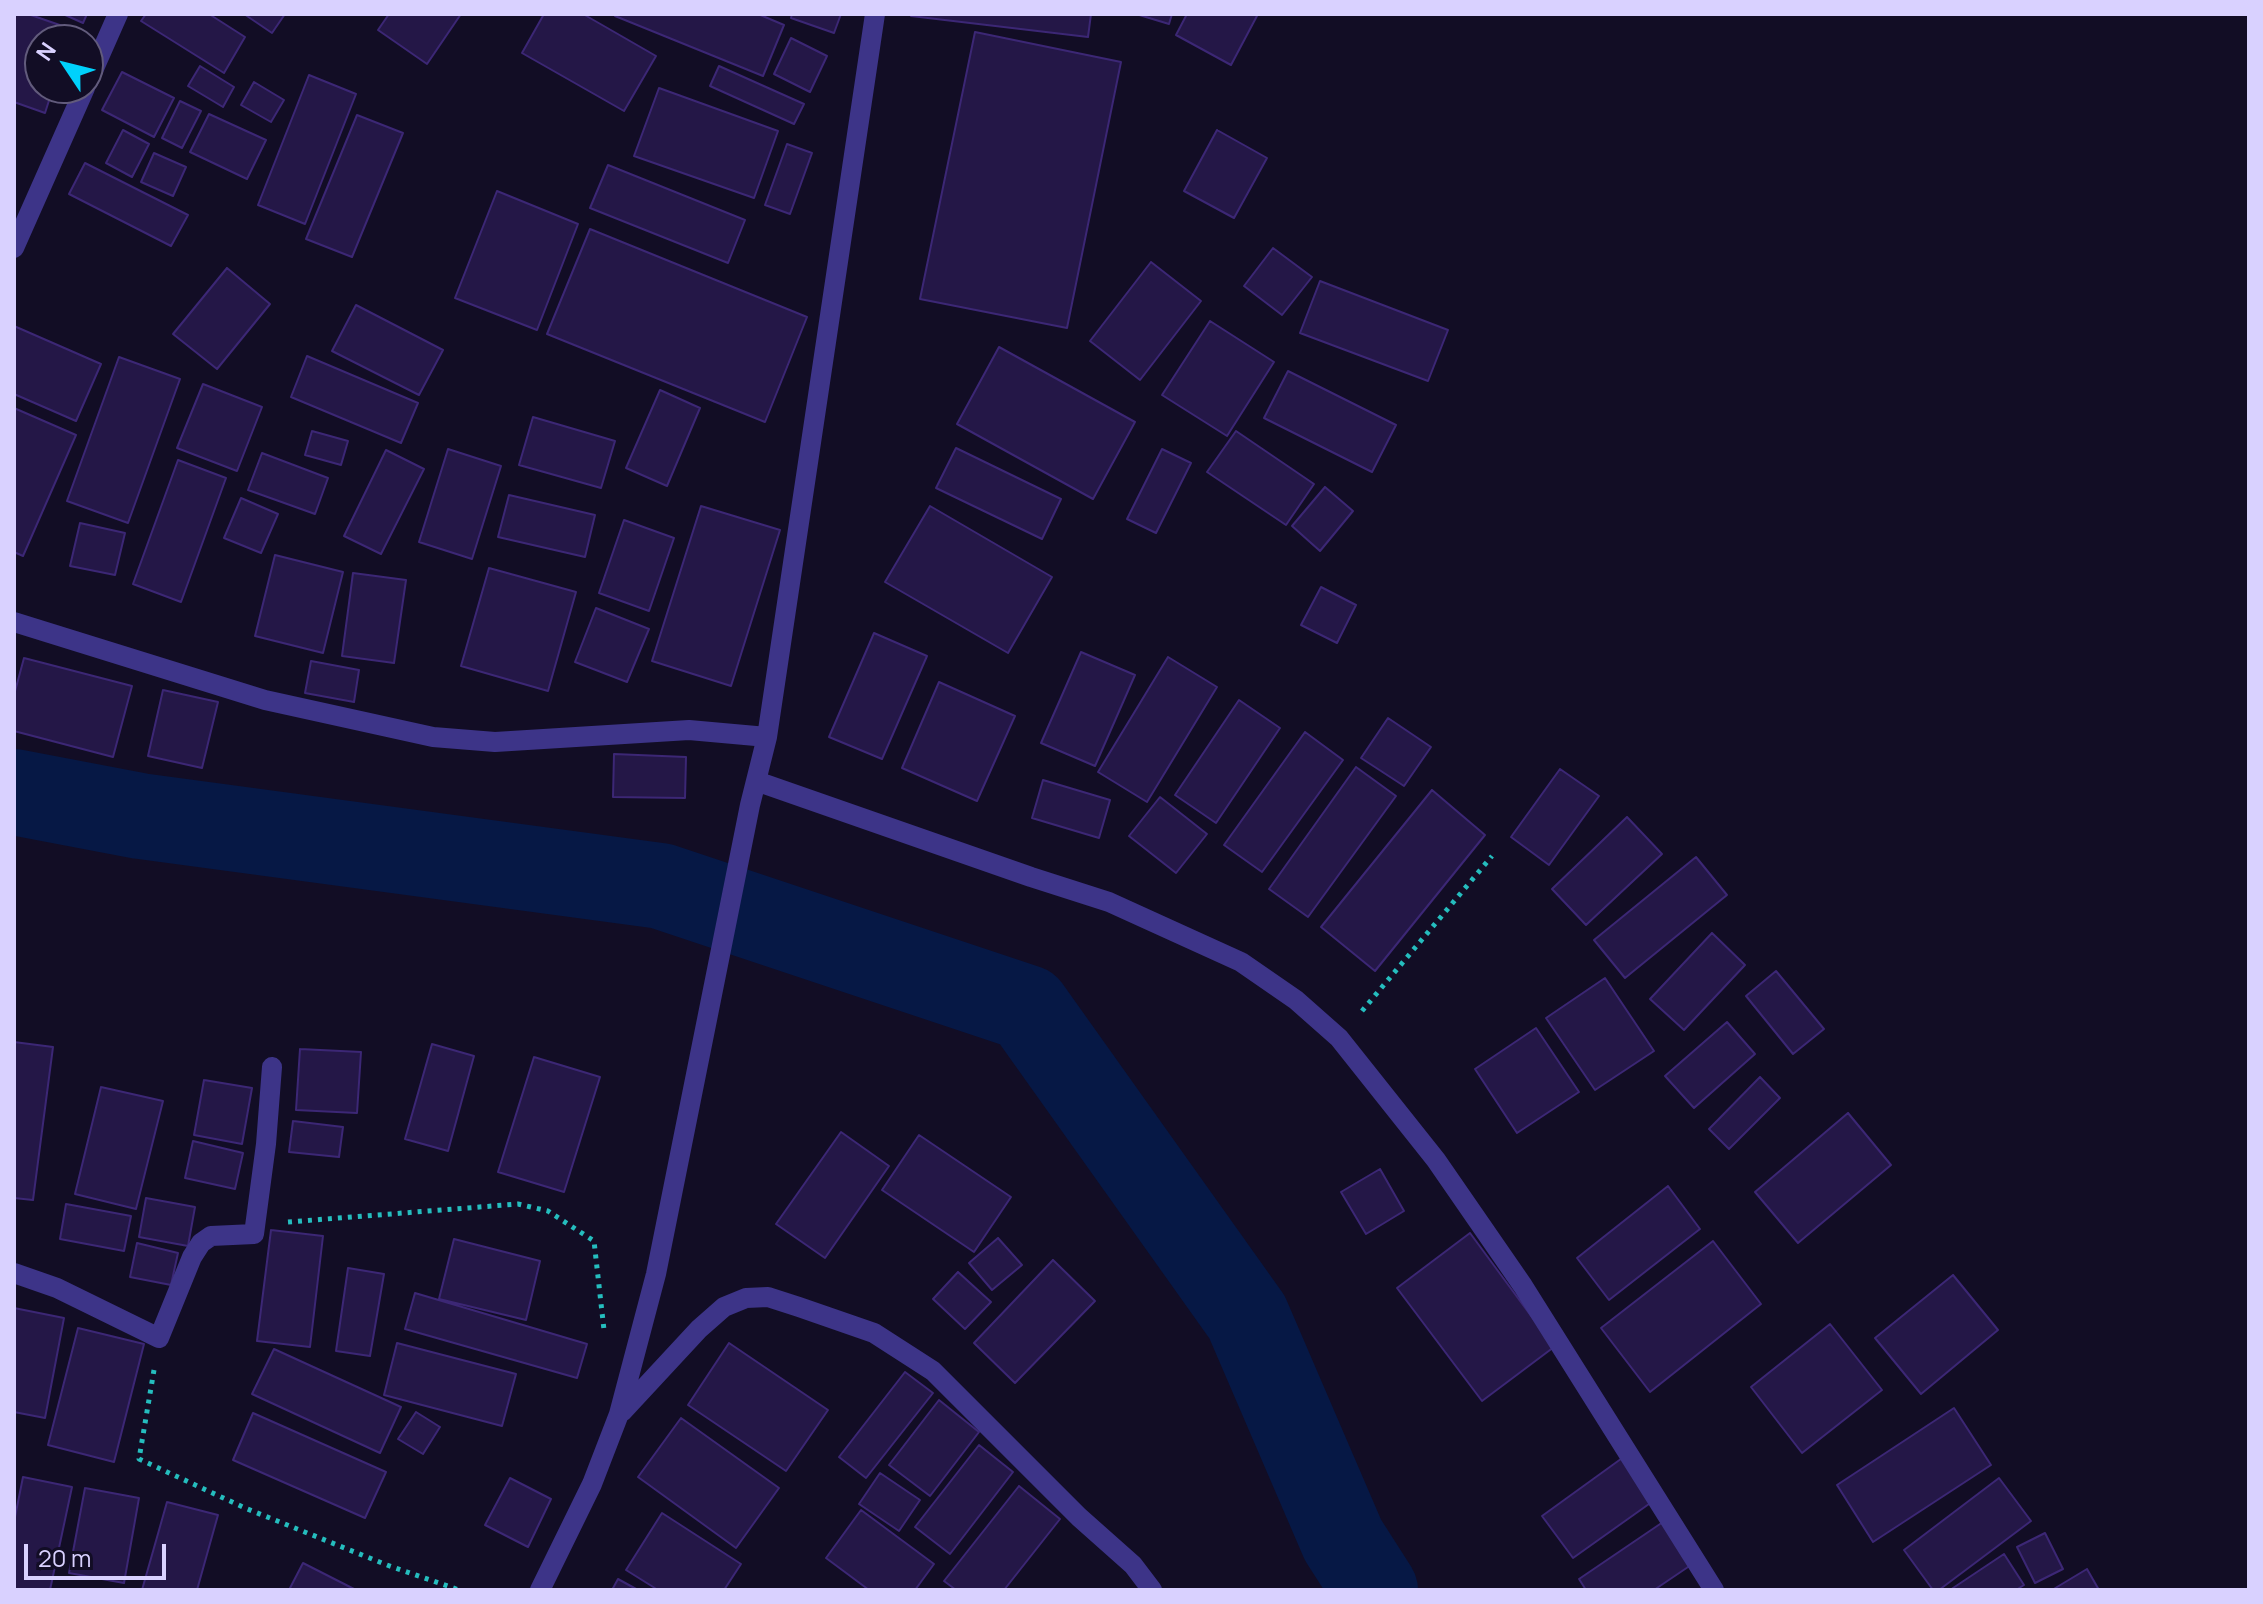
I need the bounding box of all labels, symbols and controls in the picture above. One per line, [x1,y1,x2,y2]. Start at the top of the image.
north arrow [24,24,104,104]
text: N [29,36,63,66]
scale bar [28,1528,170,1578]
text: 20 m [38,1541,91,1574]

